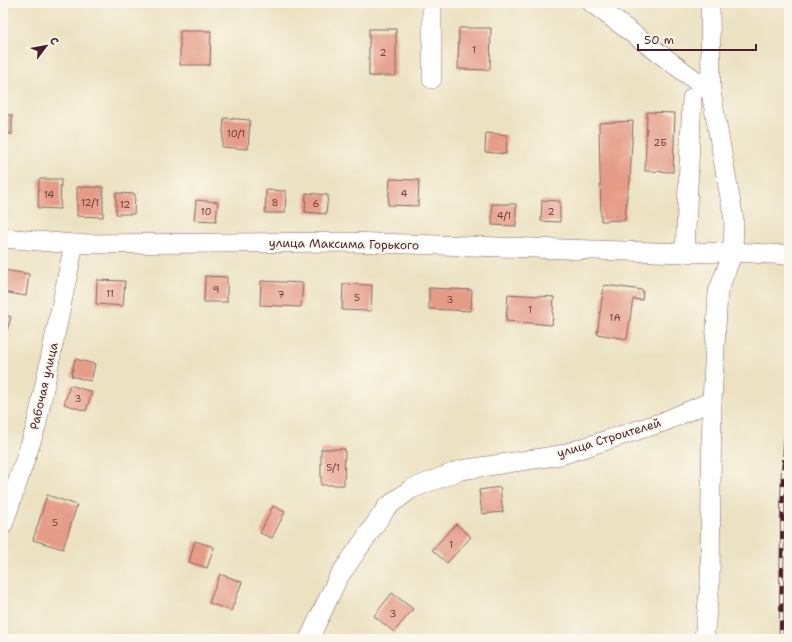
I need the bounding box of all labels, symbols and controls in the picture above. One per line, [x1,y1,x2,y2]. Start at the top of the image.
north arrow [26,26,66,66]
scale bar [638,26,756,52]
text: 50 m [644,32,674,48]
text: С [46,34,62,48]
house number: 1 [472,43,476,56]
house number: 2 [380,46,387,59]
house number: 10/1 [227,127,245,140]
house number: 2Б [653,136,667,149]
house number: 4 [401,187,408,200]
house number: 14 [44,188,54,201]
house number: 12/1 [81,196,99,209]
house number: 8 [272,196,279,209]
house number: 6 [313,197,320,210]
house number: 12 [120,198,130,211]
house number: 10 [201,205,211,218]
house number: 2 [548,205,555,218]
house number: 4/1 [497,209,511,222]
street label: улица Максима Горького [269,235,419,253]
house number: 9 [213,283,220,296]
house number: 11 [106,287,114,300]
house number: 7 [278,288,285,301]
house number: 5 [354,291,360,304]
house number: 3 [447,293,454,306]
house number: 1 [528,303,532,316]
house number: 1А [609,311,621,324]
street label: Рабочая улица [26,340,62,431]
house number: 3 [75,392,82,405]
street label: улица Строителей [555,415,663,461]
house number: 5/1 [326,461,340,474]
house number: 5 [52,516,58,529]
house number: 1 [449,538,453,551]
house number: 3 [390,607,397,620]

